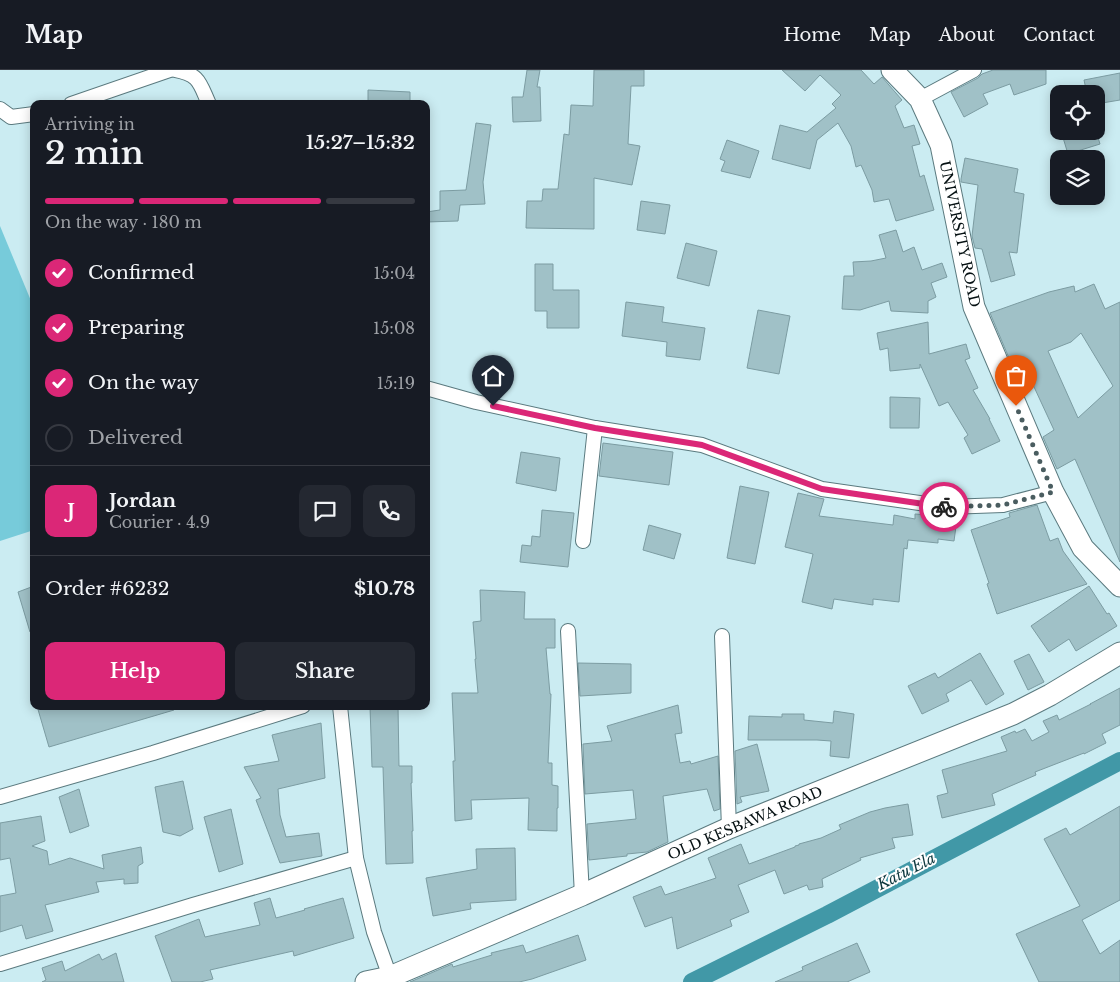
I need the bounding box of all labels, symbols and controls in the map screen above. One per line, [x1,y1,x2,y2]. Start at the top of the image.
text: Map [25,20,83,49]
text: Home [783,24,841,46]
text: Map [869,24,911,46]
text: About [939,24,995,46]
text: Contact [1023,24,1095,46]
map controls [1050,85,1105,205]
button: locate [1050,85,1105,140]
text: Arriving in [45,114,135,134]
text: 15:27–15:32 [306,131,415,154]
text: 2 min [45,133,144,173]
button: layers [1050,150,1105,205]
street label: UNIVERSITY ROAD [936,159,984,309]
text: On the way · 180 m [45,212,202,232]
icon: check [45,259,73,287]
text: Confirmed [88,261,194,284]
text: 15:04 [373,263,415,283]
icon: check [45,314,73,342]
text: Preparing [88,316,184,339]
text: 15:08 [373,318,415,338]
pin [472,355,514,406]
pin [995,355,1037,406]
icon: home [479,362,507,390]
icon: bag [1002,362,1030,390]
icon: check [45,369,73,397]
text: On the way [88,371,199,394]
text: 15:19 [377,373,415,393]
text: Delivered [88,426,183,449]
courier [919,482,969,532]
button: chat [299,485,351,537]
button: phone [363,485,415,537]
text: Jordan [109,489,176,512]
icon: bike [930,493,958,521]
text: J [67,499,75,522]
text: Courier · 4.9 [109,512,210,532]
text: Order #6232 [45,577,170,600]
text: $10.78 [354,577,415,600]
button: Help [45,642,225,700]
button: Share [235,642,415,700]
street label: OLD KESBAWA ROAD [665,782,825,864]
water label: Katu Ela [873,848,938,894]

